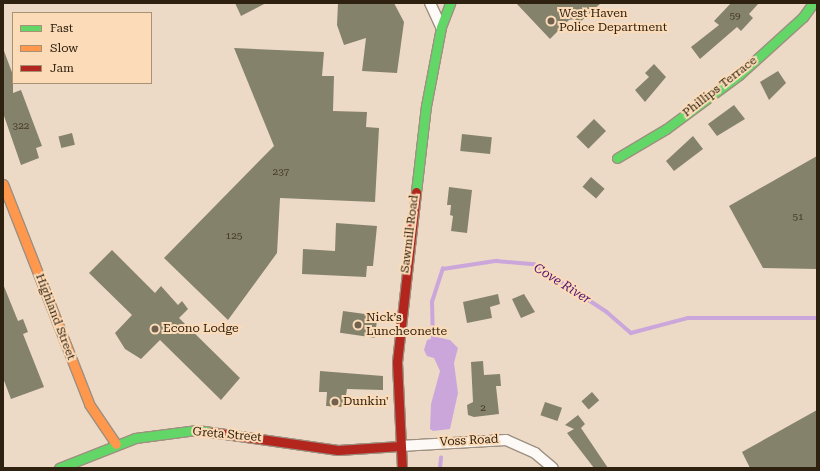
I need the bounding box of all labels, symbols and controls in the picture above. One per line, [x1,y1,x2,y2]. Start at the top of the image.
place label: West Haven Police Department [559,7,667,35]
house number: 59 [729,10,741,22]
legend [12,12,152,84]
marker: West Haven Police Department [546,16,556,26]
text: Fast [50,21,73,35]
text: Slow [50,41,78,55]
street label: Phillips Terrace [680,54,760,120]
text: Jam [50,61,74,75]
house number: 322 [13,120,29,132]
house number: 237 [273,166,289,178]
street label: Sawmill Road [398,194,422,274]
house number: 51 [792,211,804,223]
house number: 125 [226,230,242,242]
water label: Cove River [531,260,593,308]
street label: Highland Street [32,272,78,362]
place label: Nick’s Luncheonette [366,311,447,339]
marker: Nick’s Luncheonette [353,320,363,330]
place label: Econo Lodge [163,322,239,336]
marker: Econo Lodge [150,324,160,334]
place label: Dunkin' [343,395,389,409]
marker: Dunkin' [330,397,340,407]
house number: 2 [480,402,486,414]
street label: Greta Street [192,425,262,445]
street label: Voss Road [439,432,499,450]

